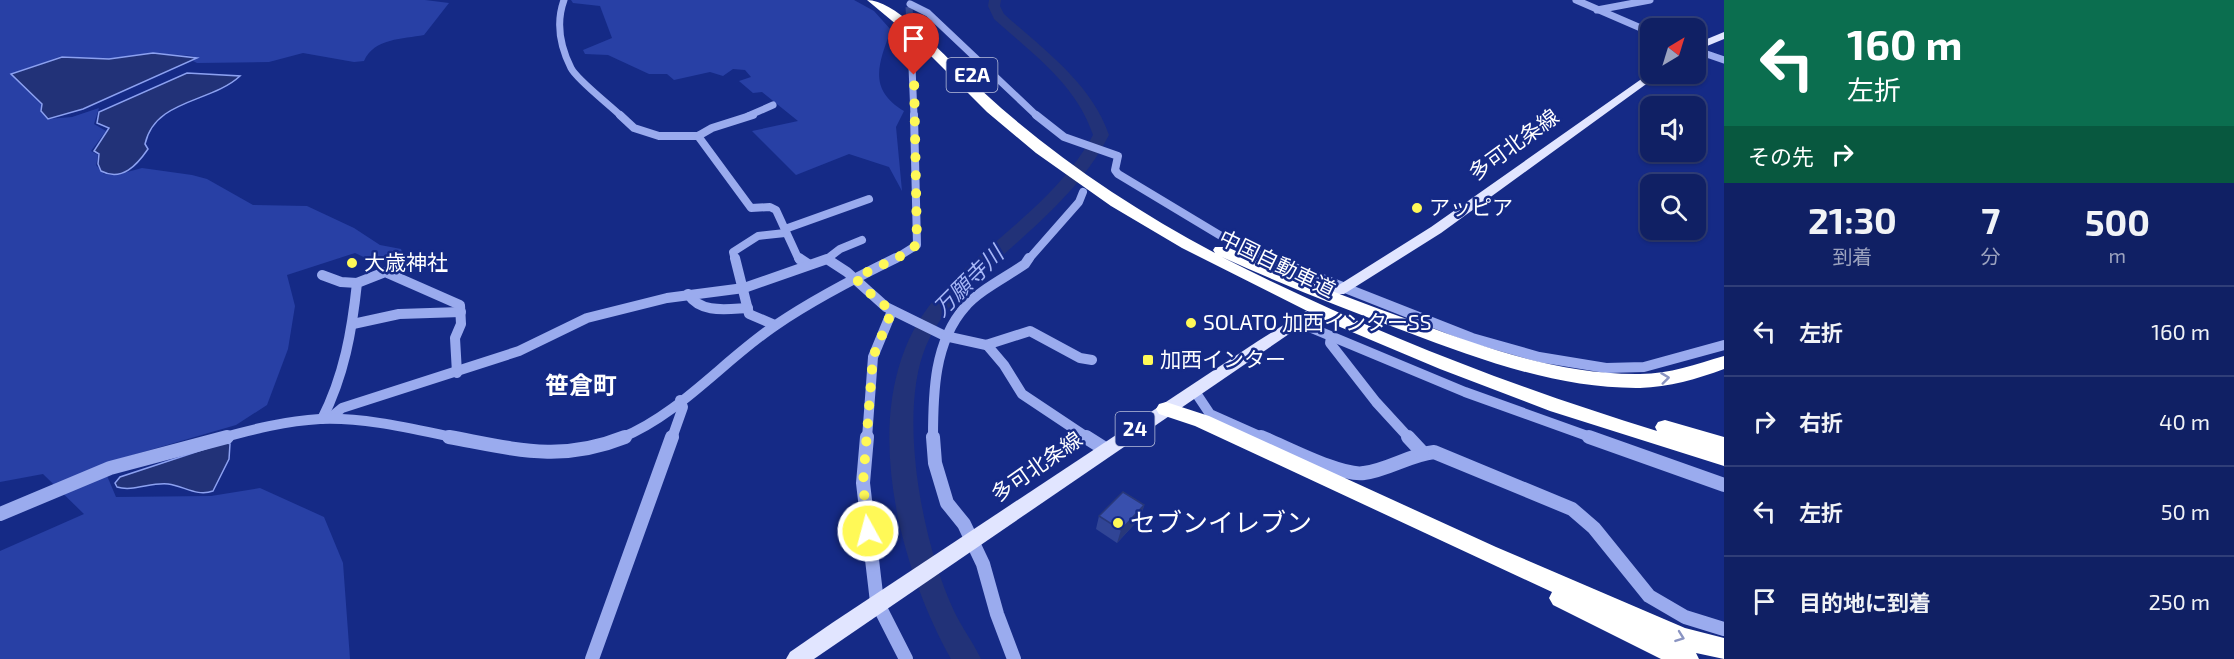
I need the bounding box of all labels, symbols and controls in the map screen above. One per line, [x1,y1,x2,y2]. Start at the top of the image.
pin [888,13,939,75]
north arrow [1640,18,1706,84]
map controls [1640,18,1706,240]
text: 160 m [1847,18,1963,68]
icon: arrive [897,22,930,55]
icon: left [1748,24,1826,102]
road number: E2A [946,58,998,92]
text: 左折 [1847,73,1901,105]
button: sound [1640,96,1706,162]
street label: 多可北条線 [1463,103,1563,185]
icon: right [1826,138,1859,171]
text: その先 [1748,143,1814,169]
button: search [1640,174,1706,240]
place label: アッピア [1429,194,1513,219]
text: 21:30 [1808,198,1897,241]
text: 7 [1981,198,2000,241]
text: 500 [2085,200,2150,243]
marker: アッピア [1410,201,1424,215]
street label: 中国自動車道 [1216,224,1340,302]
water label: 万願寺川 [927,239,1009,321]
text: m [2109,243,2126,267]
text: 到着 [1832,244,1872,268]
text: 分 [1981,244,2001,268]
place label: 大歳神社 [364,249,448,274]
marker: 大歳神社 [345,256,359,270]
place label: SOLATO 加西インターSS [1203,309,1432,334]
icon: left [1748,315,1781,348]
marker: SOLATO 加西インターSS [1184,316,1198,330]
text: 160 m [2151,318,2210,344]
text: 左折 [1799,319,1843,345]
place label: 加西インター [1160,346,1286,371]
marker: 加西インター [1141,353,1155,367]
district label: 笹倉町 [545,370,617,399]
one-way arrow [1661,373,1670,385]
icon: right [1748,405,1781,438]
text: 40 m [2159,408,2210,434]
text: 右折 [1799,409,1843,435]
road number: 24 [1116,412,1154,446]
street label: 多可北条線 [986,425,1086,506]
icon: left [1748,495,1781,528]
text: 50 m [2161,498,2210,524]
position arrow [836,499,900,563]
text: 左折 [1799,499,1843,525]
place label: セブンイレブン [1130,506,1312,537]
marker: セブンイレブン [1111,516,1125,530]
icon: arrive [1748,585,1781,618]
text: 250 m [2148,588,2210,614]
text: 目的地に到着 [1799,589,1931,615]
one-way arrow [1674,629,1685,642]

